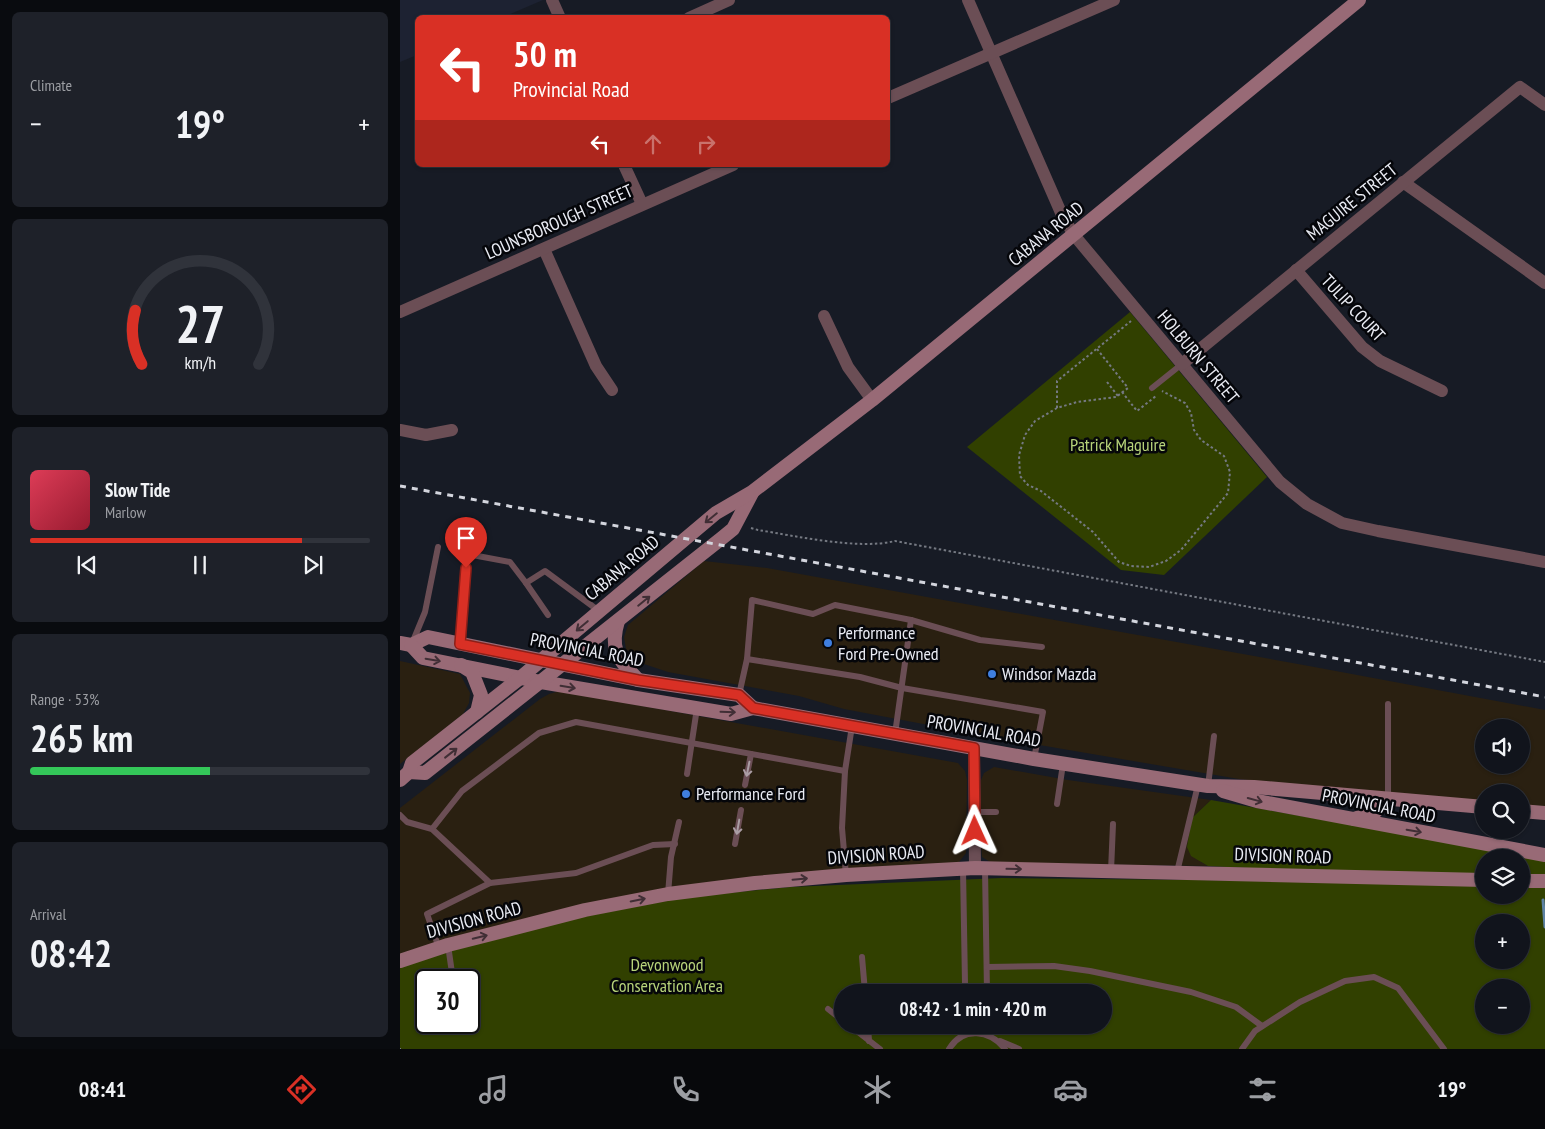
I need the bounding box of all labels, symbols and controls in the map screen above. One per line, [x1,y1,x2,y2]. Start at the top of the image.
text: 50 m [513,31,577,77]
icon: left [430,35,495,100]
text: Climate [30,75,72,95]
text: Provincial Road [513,75,629,103]
text: 19° [175,99,225,148]
text: − [30,105,42,142]
text: + [358,105,370,142]
icon: left [586,130,614,158]
icon: ahead [639,130,667,158]
icon: right [692,130,720,158]
street label: MAGUIRE STREET [1302,158,1402,245]
street label: LOUNSBOROUGH STREET [481,179,636,264]
street label: CABANA ROAD [1003,196,1088,271]
street label: TULIP COURT [1317,269,1390,346]
text: 27 [175,290,225,357]
street label: HOLBURN STREET [1153,305,1244,408]
text: km/h [184,351,216,374]
park label: Patrick Maguire [1070,433,1166,456]
text: Slow Tide [105,478,170,502]
text: Marlow [105,502,146,522]
one-way arrow [705,512,718,523]
pin [445,517,487,568]
icon: arrive [452,524,480,552]
street label: CABANA ROAD [580,530,664,605]
icon: previous [73,551,101,579]
icon: pause [186,551,214,579]
icon: next [299,551,327,579]
one-way arrow [637,595,650,606]
one-way arrow [576,620,589,631]
place label: Performance Ford Pre-Owned [838,621,939,665]
street label: PROVINCIAL ROAD [528,627,646,672]
marker: Performance Ford Pre-Owned [822,637,834,649]
one-way arrow [425,655,441,665]
place label: Windsor Mazda [1002,662,1096,685]
marker: Windsor Mazda [986,668,998,680]
one-way arrow [560,682,576,692]
text: Range · 53% [30,689,99,709]
one-way arrow [720,707,736,717]
street label: PROVINCIAL ROAD [925,709,1043,752]
text: 265 km [30,713,133,762]
map controls [1475,719,1530,1034]
button: sound [1475,719,1530,774]
one-way arrow [444,748,457,759]
one-way arrow [743,761,752,777]
place label: Performance Ford [696,782,805,805]
street label: PROVINCIAL ROAD [1320,783,1438,828]
button: search [1475,784,1530,839]
marker: Performance Ford [680,788,692,800]
one-way arrow [1246,796,1262,806]
position arrow [948,804,1000,856]
one-way arrow [733,818,743,834]
one-way arrow [1406,827,1422,837]
street label: DIVISION ROAD [827,840,925,869]
street label: DIVISION ROAD [1234,842,1332,869]
button: layers [1475,849,1530,904]
one-way arrow [1006,864,1022,873]
one-way arrow [791,875,807,884]
one-way arrow [630,895,646,904]
street label: DIVISION ROAD [424,896,524,943]
text: Arrival [30,904,66,924]
button: + [1475,914,1530,969]
text: 08:42 [30,928,112,977]
one-way arrow [472,931,488,941]
park label: Devonwood Conservation Area [611,953,723,997]
speed limit sign: 30 [415,969,480,1034]
button: − [1475,979,1530,1034]
text: 08:42 · 1 min · 420 m [900,997,1046,1021]
icon: directions [284,1072,319,1107]
icon: music [476,1072,511,1107]
icon: phone [668,1072,703,1107]
icon: climate [860,1072,895,1107]
icon: car [1053,1072,1088,1107]
icon: filters [1245,1072,1280,1107]
text: 08:41 [79,1075,126,1103]
text: 19° [1437,1075,1466,1103]

